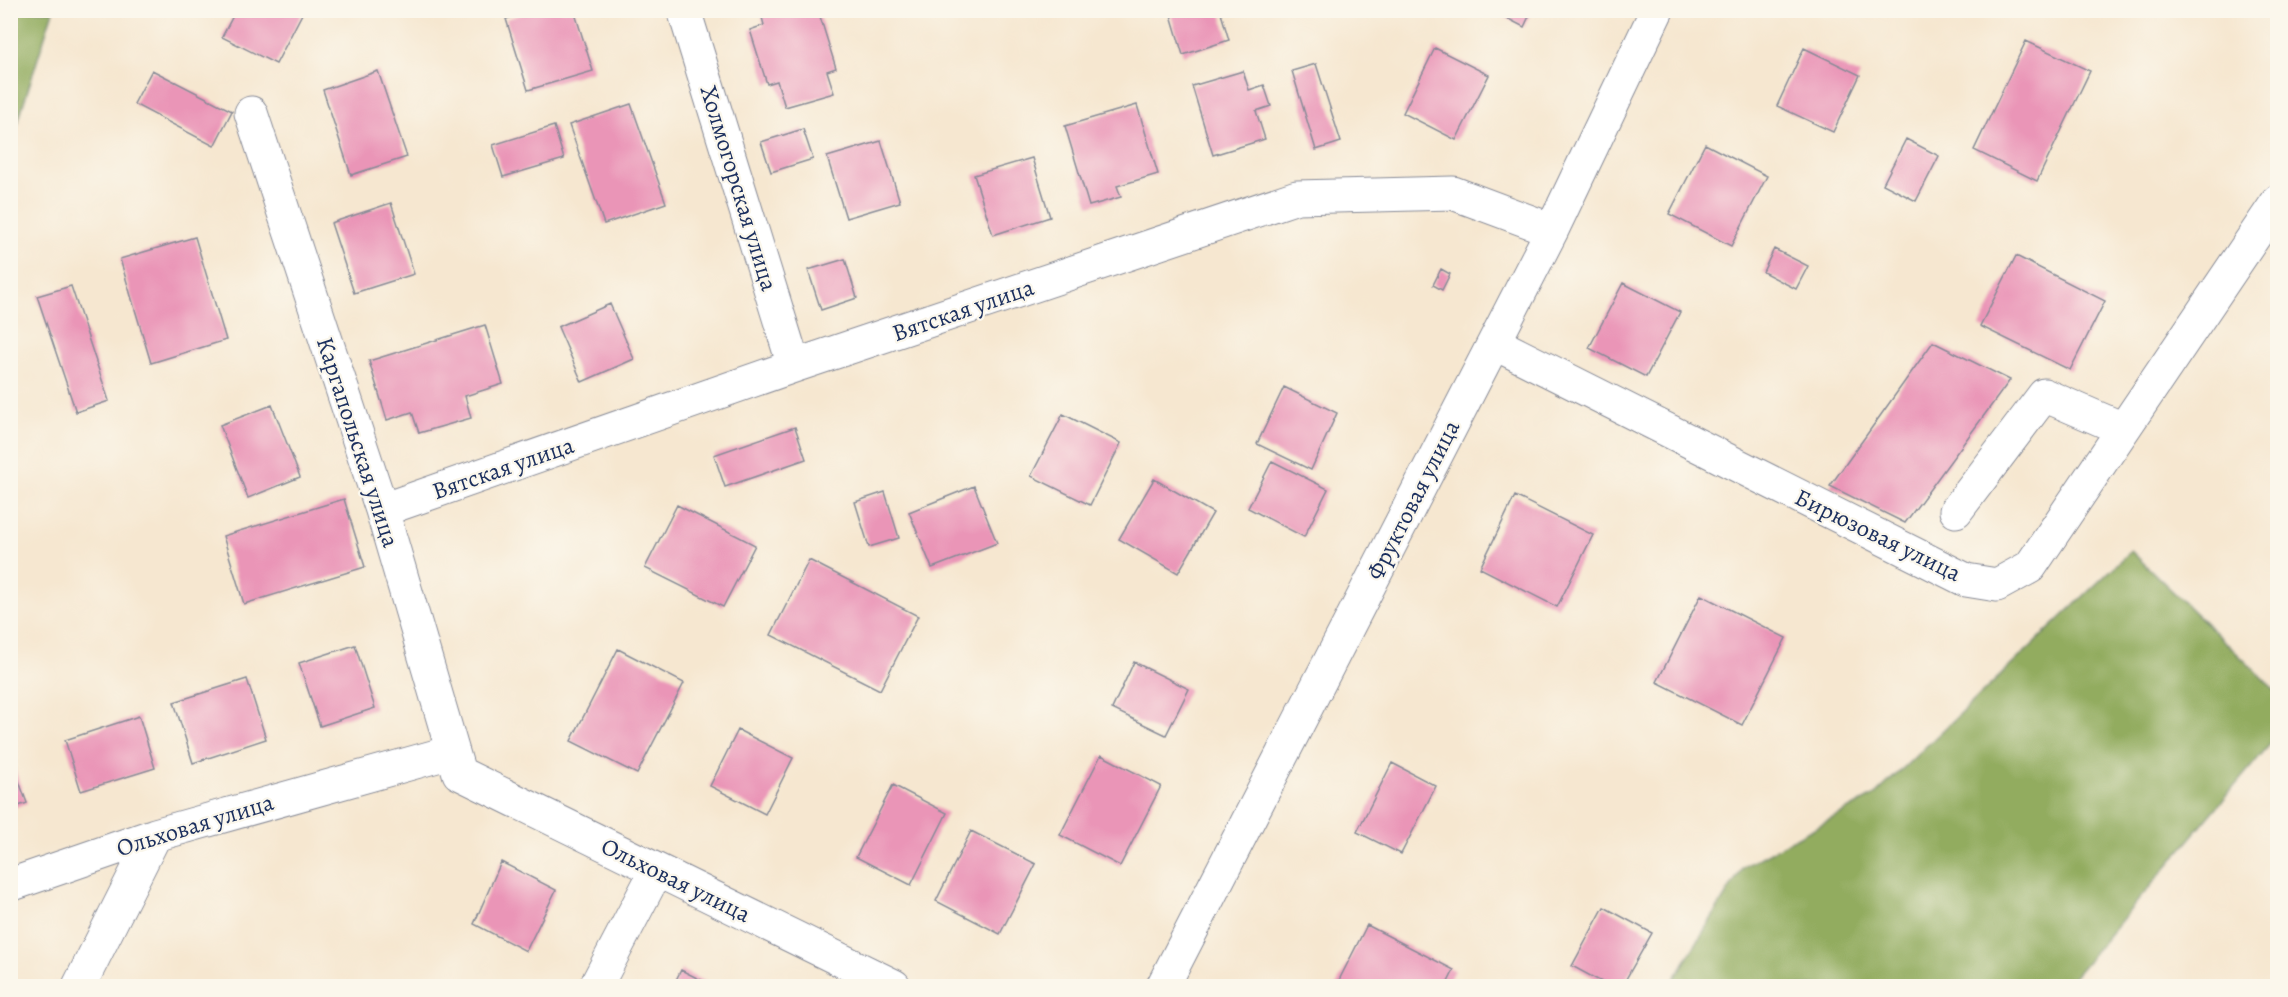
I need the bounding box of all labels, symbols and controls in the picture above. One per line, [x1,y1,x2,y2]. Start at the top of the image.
street label: Холмогорская улица [693,81,785,295]
street label: Вятская улица [888,271,1038,349]
street label: Каргапольская улица [309,333,407,551]
street label: Фруктовая улица [1359,415,1467,585]
street label: Вятская улица [428,429,578,507]
street label: Бирюзовая улица [1790,481,1966,589]
street label: Ольховая улица [113,786,277,864]
street label: Ольховая улица [596,830,756,930]

